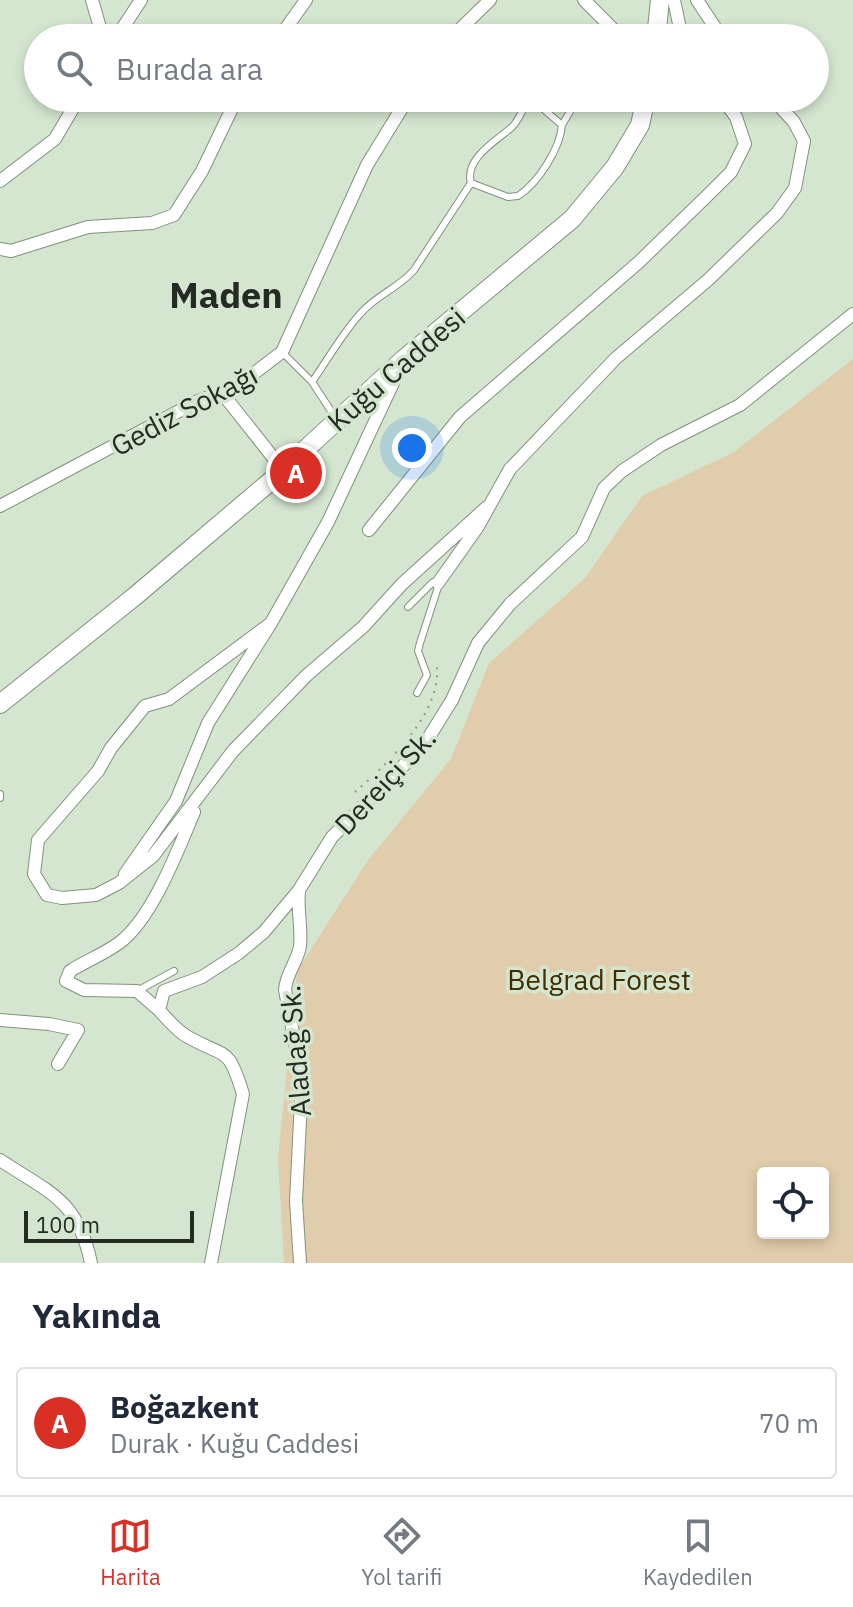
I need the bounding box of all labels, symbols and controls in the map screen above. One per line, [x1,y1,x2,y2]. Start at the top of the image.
search box [24,24,829,112]
icon: search [52,46,96,90]
text: Burada ara [116,49,263,88]
district label: Maden [169,271,283,318]
street label: Kuğu Caddesi [319,299,473,439]
street label: Gediz Sokağı [104,356,264,464]
your location [392,428,432,468]
pin: A [270,443,322,503]
street label: Dereiçi Sk. [326,720,444,842]
park label: Belgrad Forest [507,961,691,998]
street label: Aladağ Sk. [271,984,319,1118]
map controls [757,1167,829,1239]
button: locate [757,1167,829,1239]
scale bar [24,1207,194,1243]
text: 100 m [36,1210,100,1239]
text: Yakında [32,1293,161,1337]
text: Boğazkent [110,1387,259,1426]
text: A [51,1406,69,1440]
text: 70 m [759,1406,819,1440]
text: Durak · Kuğu Caddesi [110,1426,359,1460]
tab: Harita [100,1514,161,1591]
tab: Yol tarifi [361,1514,442,1591]
tab: Kaydedilen [643,1514,753,1591]

